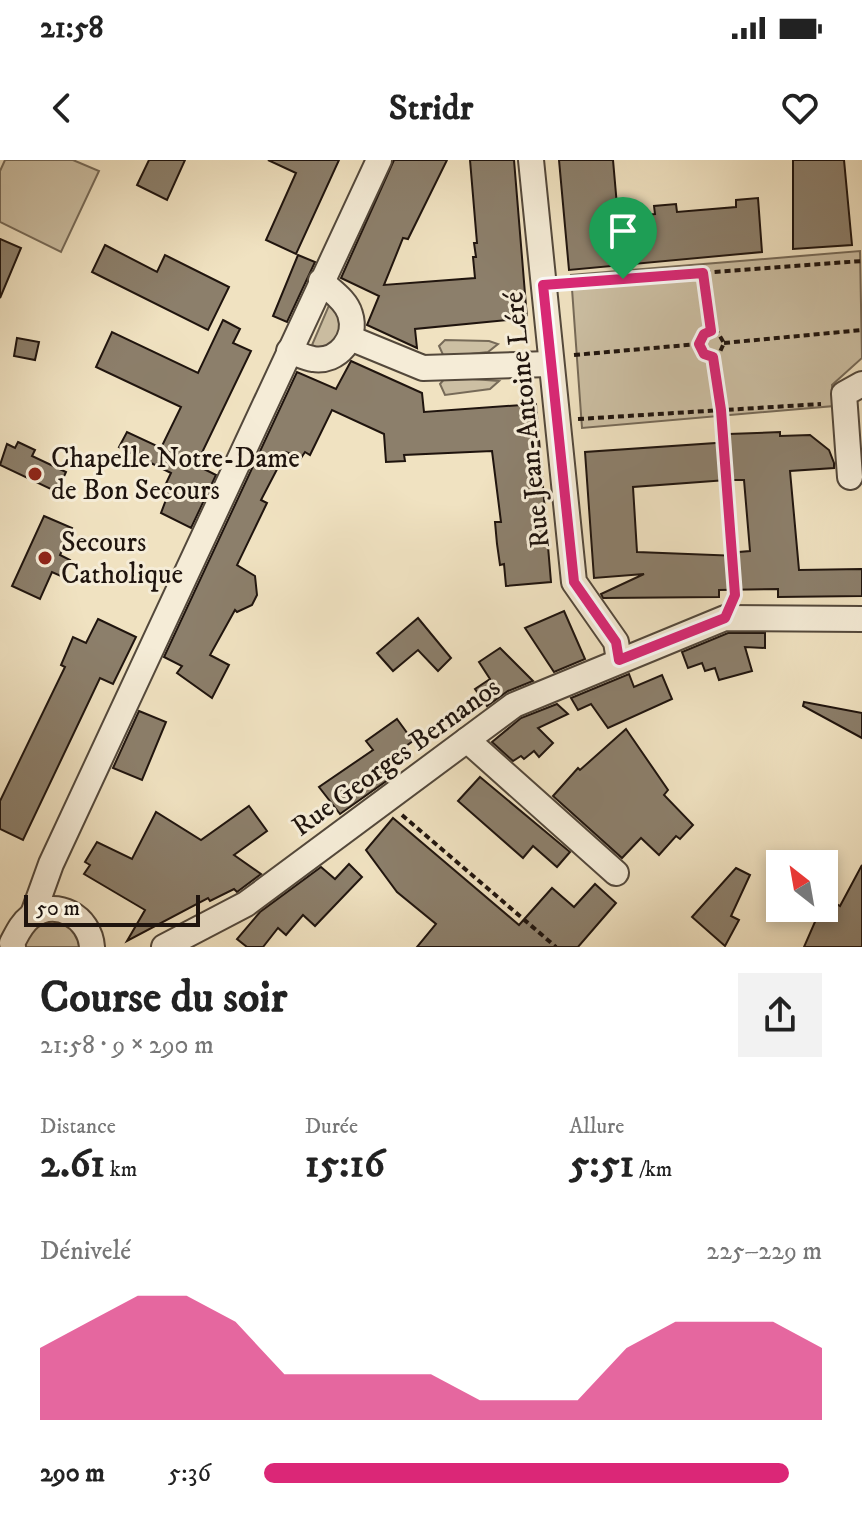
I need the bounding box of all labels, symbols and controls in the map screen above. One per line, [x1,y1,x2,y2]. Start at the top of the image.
text: 21:58 [40,10,103,47]
icon: back [40,86,84,130]
text: Stridr [389,86,473,131]
icon: heart [778,86,822,130]
pin [589,197,657,279]
icon: arrive [601,209,645,253]
street label: Rue Jean-Antoine Léré [496,290,558,550]
place label: Chapelle Notre-Dame de Bon Secours [51,441,300,508]
marker: Chapelle Notre-Dame de Bon Secours [26,465,44,483]
place label: Secours Catholique [61,525,183,592]
marker: Secours Catholique [36,549,54,567]
street label: Rue Georges Bernanos [285,670,507,844]
north arrow [766,850,838,922]
map controls [766,850,838,922]
scale bar [24,891,200,927]
text: 50 m [36,895,80,922]
text: Course du soir [40,971,287,1026]
button: share [738,973,822,1057]
text: 21:58 · 9 × 290 m [40,1029,214,1062]
text: Distance [40,1113,116,1140]
text: Durée [305,1113,358,1140]
text: Allure [569,1113,624,1140]
text: 2.61 [40,1140,105,1190]
text: 15:16 [305,1140,385,1190]
text: 5:51 [569,1140,634,1190]
text: km [105,1156,137,1183]
text: /km [634,1156,672,1183]
text: Dénivelé [40,1235,131,1268]
text: 225–229 m [706,1235,822,1268]
text: 290 m [40,1457,105,1490]
text: 5:36 [168,1457,211,1490]

